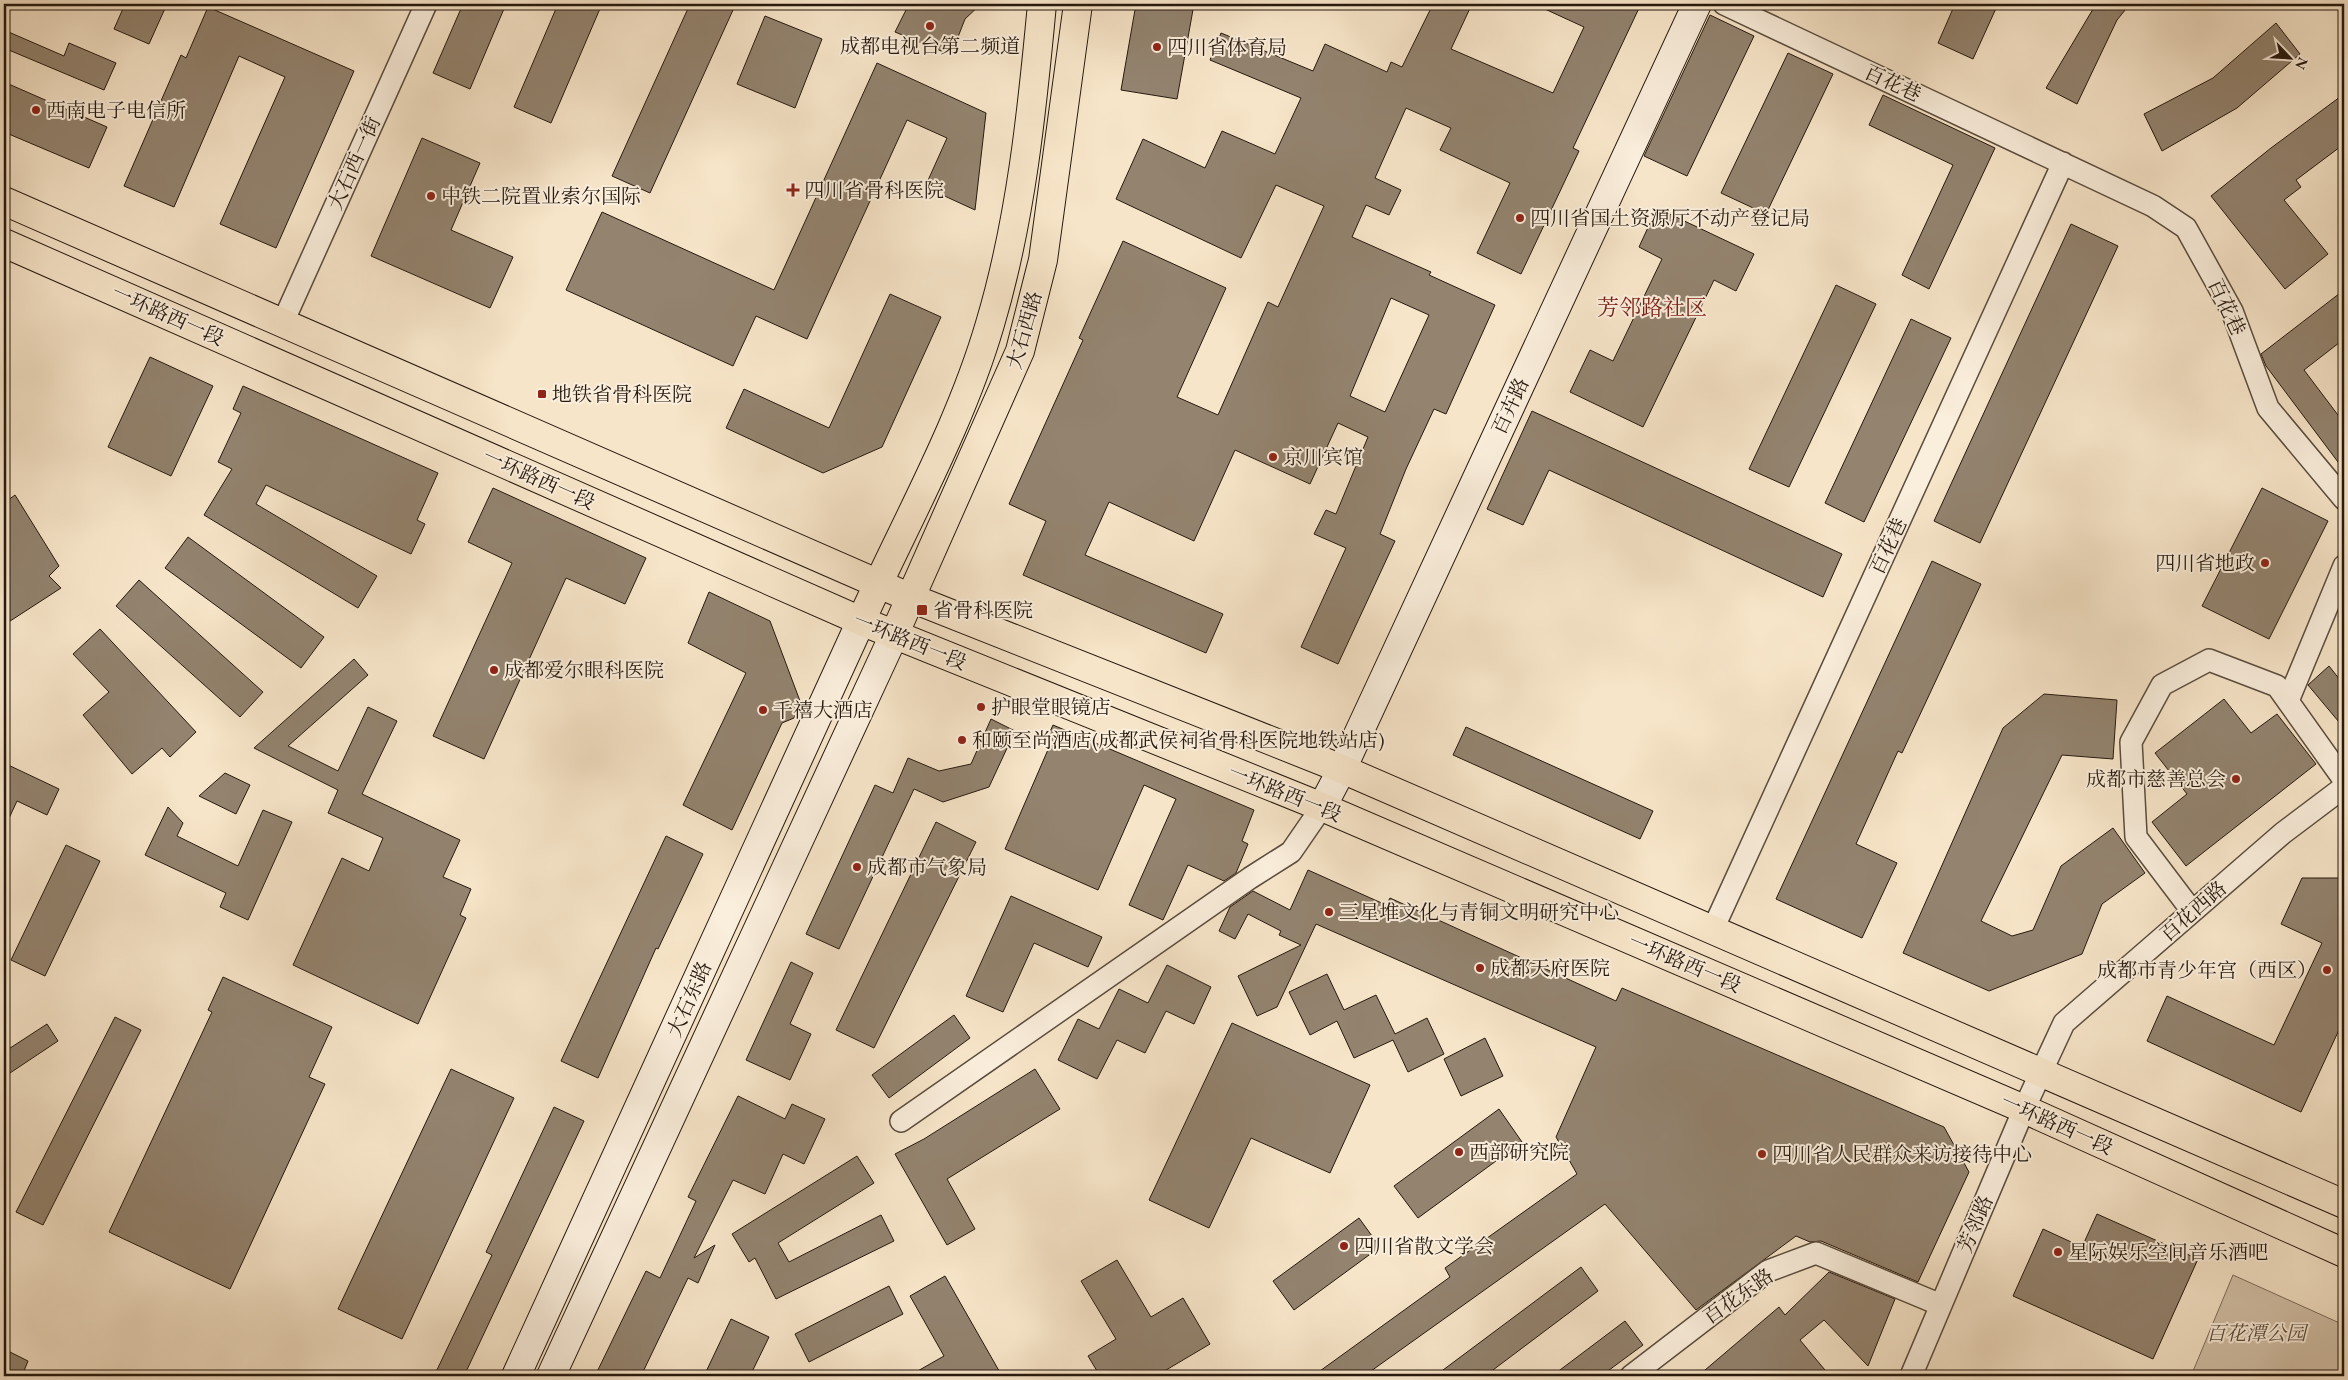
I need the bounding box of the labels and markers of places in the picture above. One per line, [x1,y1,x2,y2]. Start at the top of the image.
marker: 成都电视台第二频道 [924,20,936,32]
place label: 成都电视台第二频道 [840,33,1020,59]
place label: 四川省体育局 [1167,34,1287,60]
marker: 四川省体育局 [1151,41,1163,53]
place label: 西南电子电信所 [46,97,186,123]
marker: 西南电子电信所 [30,104,42,116]
place label: 四川省骨科医院 [804,177,944,203]
place label: 中铁二院置业索尔国际 [441,183,641,209]
marker: 四川省骨科医院 [786,183,800,197]
marker: 中铁二院置业索尔国际 [425,190,437,202]
place label: 四川省国土资源厅不动产登记局 [1530,205,1810,231]
marker: 四川省国土资源厅不动产登记局 [1514,212,1526,224]
place label: 地铁省骨科医院 [552,381,692,407]
marker: 地铁省骨科医院 [536,388,548,400]
place label: 京川宾馆 [1283,444,1363,470]
marker: 京川宾馆 [1267,451,1279,463]
place label: 四川省地政 [2155,550,2255,576]
marker: 四川省地政 [2259,557,2271,569]
place label: 省骨科医院 [933,597,1033,623]
marker: 省骨科医院 [915,603,929,617]
place label: 成都爱尔眼科医院 [504,657,664,683]
marker: 成都爱尔眼科医院 [488,664,500,676]
place label: 护眼堂眼镜店 [991,694,1111,720]
place label: 千禧大酒店 [773,697,873,723]
marker: 护眼堂眼镜店 [975,701,987,713]
marker: 千禧大酒店 [757,704,769,716]
place label: 和颐至尚酒店(成都武侯祠省骨科医院地铁站店) [972,727,1385,753]
marker: 和颐至尚酒店(成都武侯祠省骨科医院地铁站店) [956,734,968,746]
place label: 成都市慈善总会 [2086,766,2226,792]
marker: 成都市慈善总会 [2230,773,2242,785]
place label: 成都市气象局 [867,854,987,880]
marker: 成都市气象局 [851,861,863,873]
place label: 三星堆文化与青铜文明研究中心 [1339,899,1619,925]
marker: 三星堆文化与青铜文明研究中心 [1323,906,1335,918]
place label: 成都天府医院 [1490,955,1610,981]
place label: 成都市青少年宫（西区） [2097,957,2317,983]
marker: 成都天府医院 [1474,962,1486,974]
marker: 成都市青少年宫（西区） [2321,964,2333,976]
place label: 西部研究院 [1469,1139,1569,1165]
place label: 四川省人民群众来访接待中心 [1772,1141,2032,1167]
marker: 西部研究院 [1453,1146,1465,1158]
marker: 四川省人民群众来访接待中心 [1756,1148,1768,1160]
place label: 四川省散文学会 [1354,1233,1494,1259]
place label: 星际娱乐空间音乐酒吧 [2068,1239,2268,1265]
marker: 四川省散文学会 [1338,1240,1350,1252]
marker: 星际娱乐空间音乐酒吧 [2052,1246,2064,1258]

